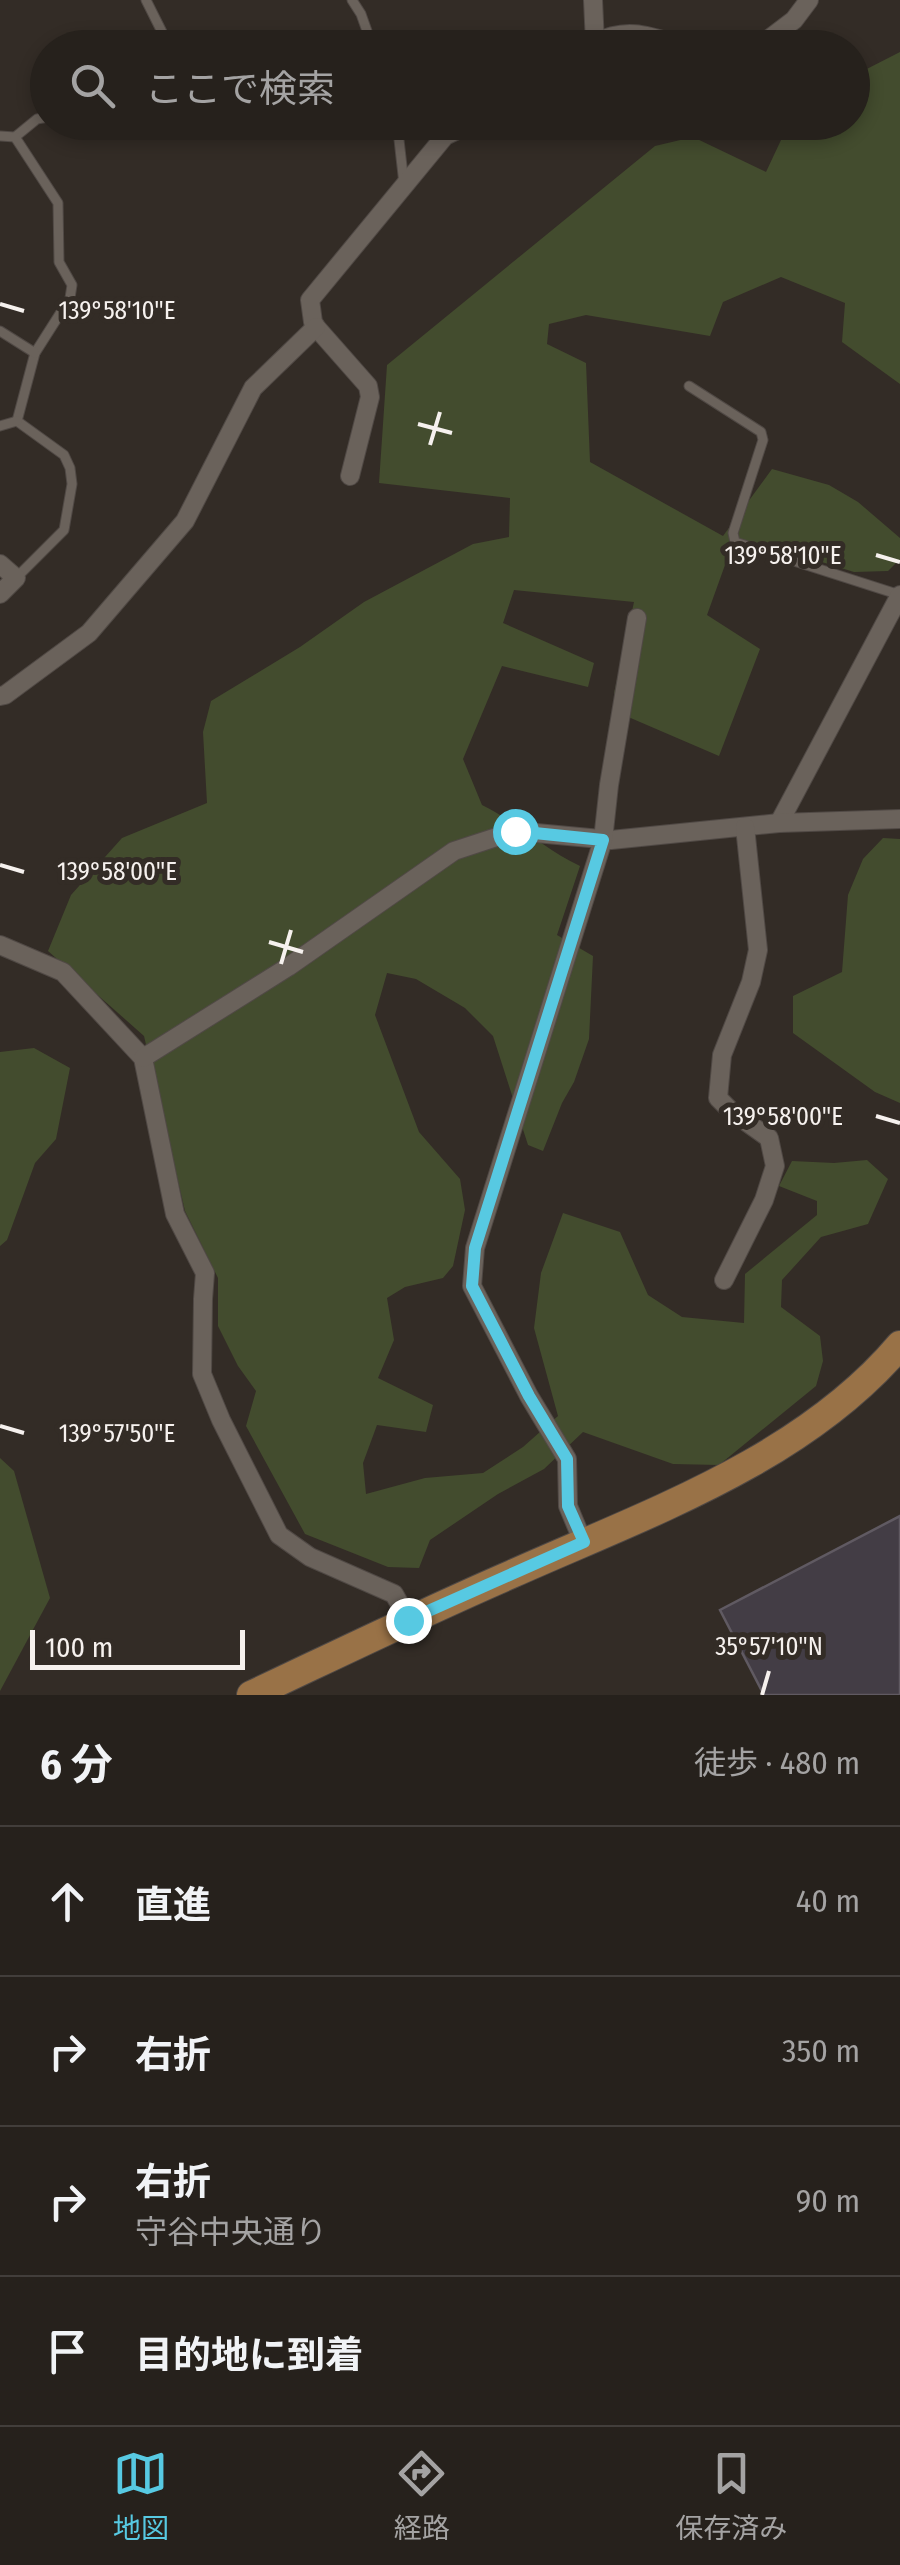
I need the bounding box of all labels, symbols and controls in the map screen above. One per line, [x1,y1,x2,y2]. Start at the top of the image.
search box [30,30,870,140]
icon: search [65,58,120,113]
text: ここで検索 [145,66,335,112]
text: 139°58'10"E [59,296,175,326]
text: 139°58'10"E [725,541,841,571]
route start [493,809,539,855]
text: 139°58'00"E [57,857,177,887]
text: 139°58'00"E [723,1102,843,1132]
text: 139°57'50"E [59,1419,175,1449]
route end [386,1598,432,1644]
scale bar [30,1625,245,1670]
text: 100 m [45,1631,113,1664]
text: 35°57'10"N [715,1632,823,1662]
text: 6 分 [40,1740,113,1790]
text: 徒歩 · 480 m [694,1744,860,1782]
icon: ahead [40,1874,95,1929]
text: 直進 [135,1882,211,1928]
text: 40 m [796,1882,860,1920]
icon: right [40,2024,95,2079]
text: 右折 [135,2032,211,2078]
text: 350 m [782,2032,860,2070]
text: 右折 [135,2159,211,2205]
icon: right [40,2174,95,2229]
text: 90 m [796,2182,860,2220]
text: 守谷中央通り [135,2213,327,2251]
icon: arrive [40,2324,95,2379]
text: 目的地に到着 [135,2332,363,2378]
tab: 地図 [113,2446,169,2546]
tab: 経路 [394,2446,450,2546]
tab: 保存済み [675,2446,787,2546]

